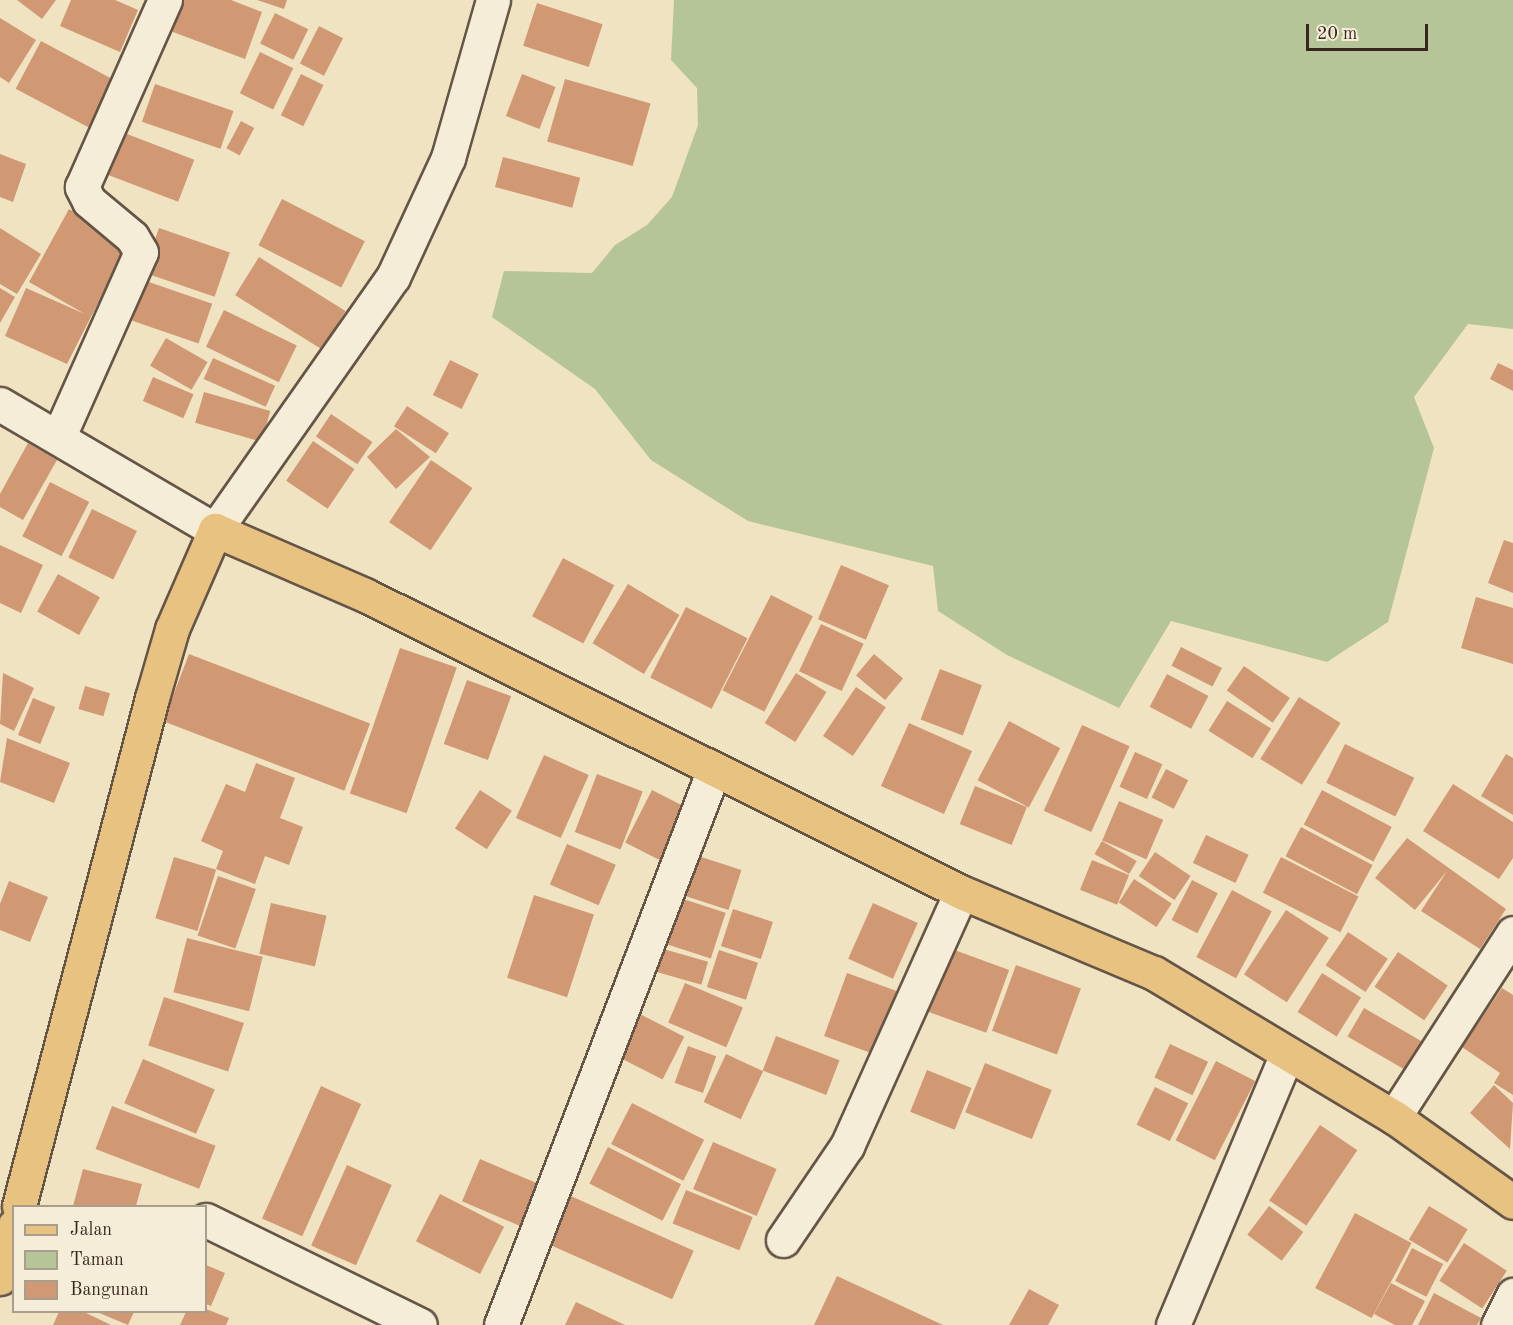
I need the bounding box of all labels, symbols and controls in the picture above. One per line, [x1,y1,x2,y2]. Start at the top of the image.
scale bar [1309,12,1430,50]
text: 20 m [1317,25,1357,43]
legend [12,1205,207,1313]
text: Jalan [70,1221,112,1239]
text: Taman [70,1251,124,1269]
text: Bangunan [70,1281,149,1299]

